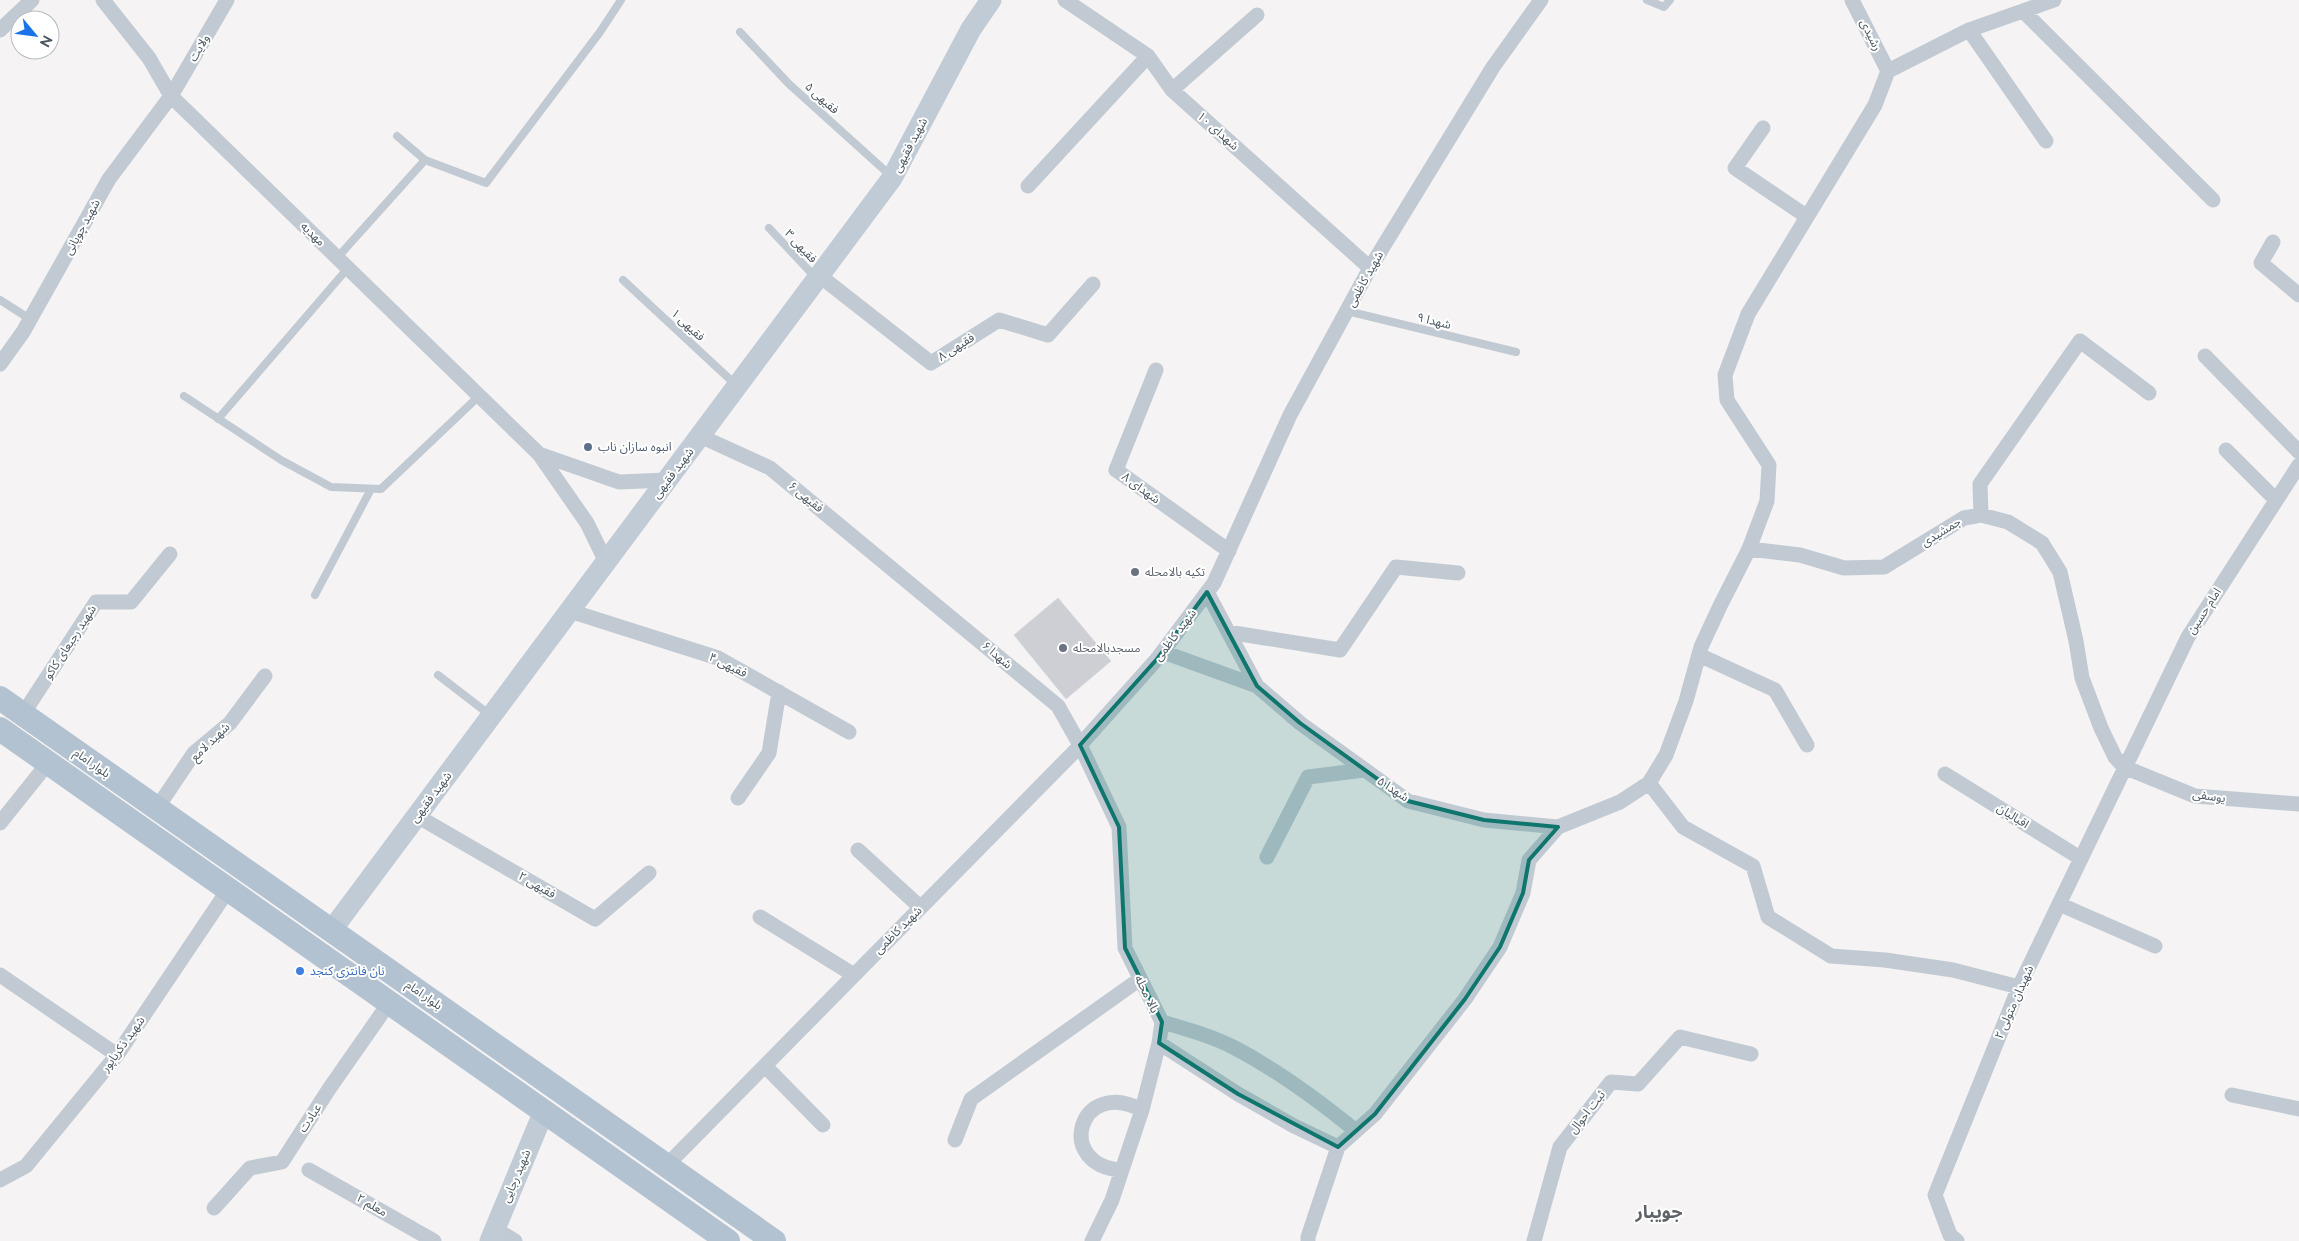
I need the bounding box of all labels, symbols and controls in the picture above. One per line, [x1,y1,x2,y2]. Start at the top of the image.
north arrow [10,10,60,60]
street label: رشیدی [1857,17,1885,53]
street label: ولایت [186,32,212,64]
text: N [37,33,56,50]
street label: فقیهی ۵ [802,79,842,117]
street label: شهدای ۱۰ [1194,109,1242,153]
street label: شهید فقیهی [890,115,930,175]
street label: شهید چوپانی [61,197,104,258]
street label: مهدیه [298,219,328,249]
street label: فقیهی ۳ [782,226,820,266]
street label: شهید کاظمی [1344,249,1386,309]
street label: فقیهی ۱ [668,306,708,344]
street label: شهدا ۹ [1415,310,1453,332]
street label: فقیهی ۸ [935,330,977,364]
place label: انبوه سازان ناب [598,440,672,454]
marker: انبوه سازان ناب [582,441,594,453]
street label: شهید فقیهی [649,445,697,501]
street label: شهدای ۸ [1119,469,1163,507]
street label: فقیهی ۶ [786,479,826,515]
street label: جمشیدی [1919,514,1963,550]
place label: تکیه بالامحله [1145,565,1206,579]
marker: تکیه بالامحله [1129,566,1141,578]
street label: امام حسین [2184,585,2226,638]
street label: شهید رجبعای کاکو [41,602,99,682]
street label: شهید کاظمی [1151,606,1199,664]
street label: شهدا ۶ [979,638,1015,672]
place label: مسجدبالامحله [1073,641,1141,655]
marker: مسجدبالامحله [1057,642,1069,654]
street label: فقیهی ۴ [707,650,749,680]
street label: شهید لامع [187,720,234,766]
street label: بلوار امام [70,745,113,782]
street label: شهید فقیهی [407,769,455,825]
street label: شهدا ۵ [1375,774,1411,804]
street label: یوسفی [2191,787,2227,805]
street label: اقبالیان [1994,801,2032,831]
street label: فقیهی ۲ [516,869,558,901]
street label: شهید کاظمی [871,903,925,957]
street label: شهیدان متولی ۲ [1992,963,2036,1041]
place label: نان فانتزی کنجد [310,964,385,978]
marker: نان فانتزی کنجد [294,965,306,977]
street label: بالا محله [1132,973,1162,1015]
street label: بلوار امام [402,977,445,1014]
street label: شهید ذکریاپور [98,1014,149,1076]
street label: ثبت احوال [1566,1087,1608,1136]
street label: عبادت [296,1101,324,1135]
street label: شهید رجایی [499,1147,534,1205]
street label: معلم ۲ [353,1191,390,1221]
district label: جویبار [1634,1201,1683,1223]

